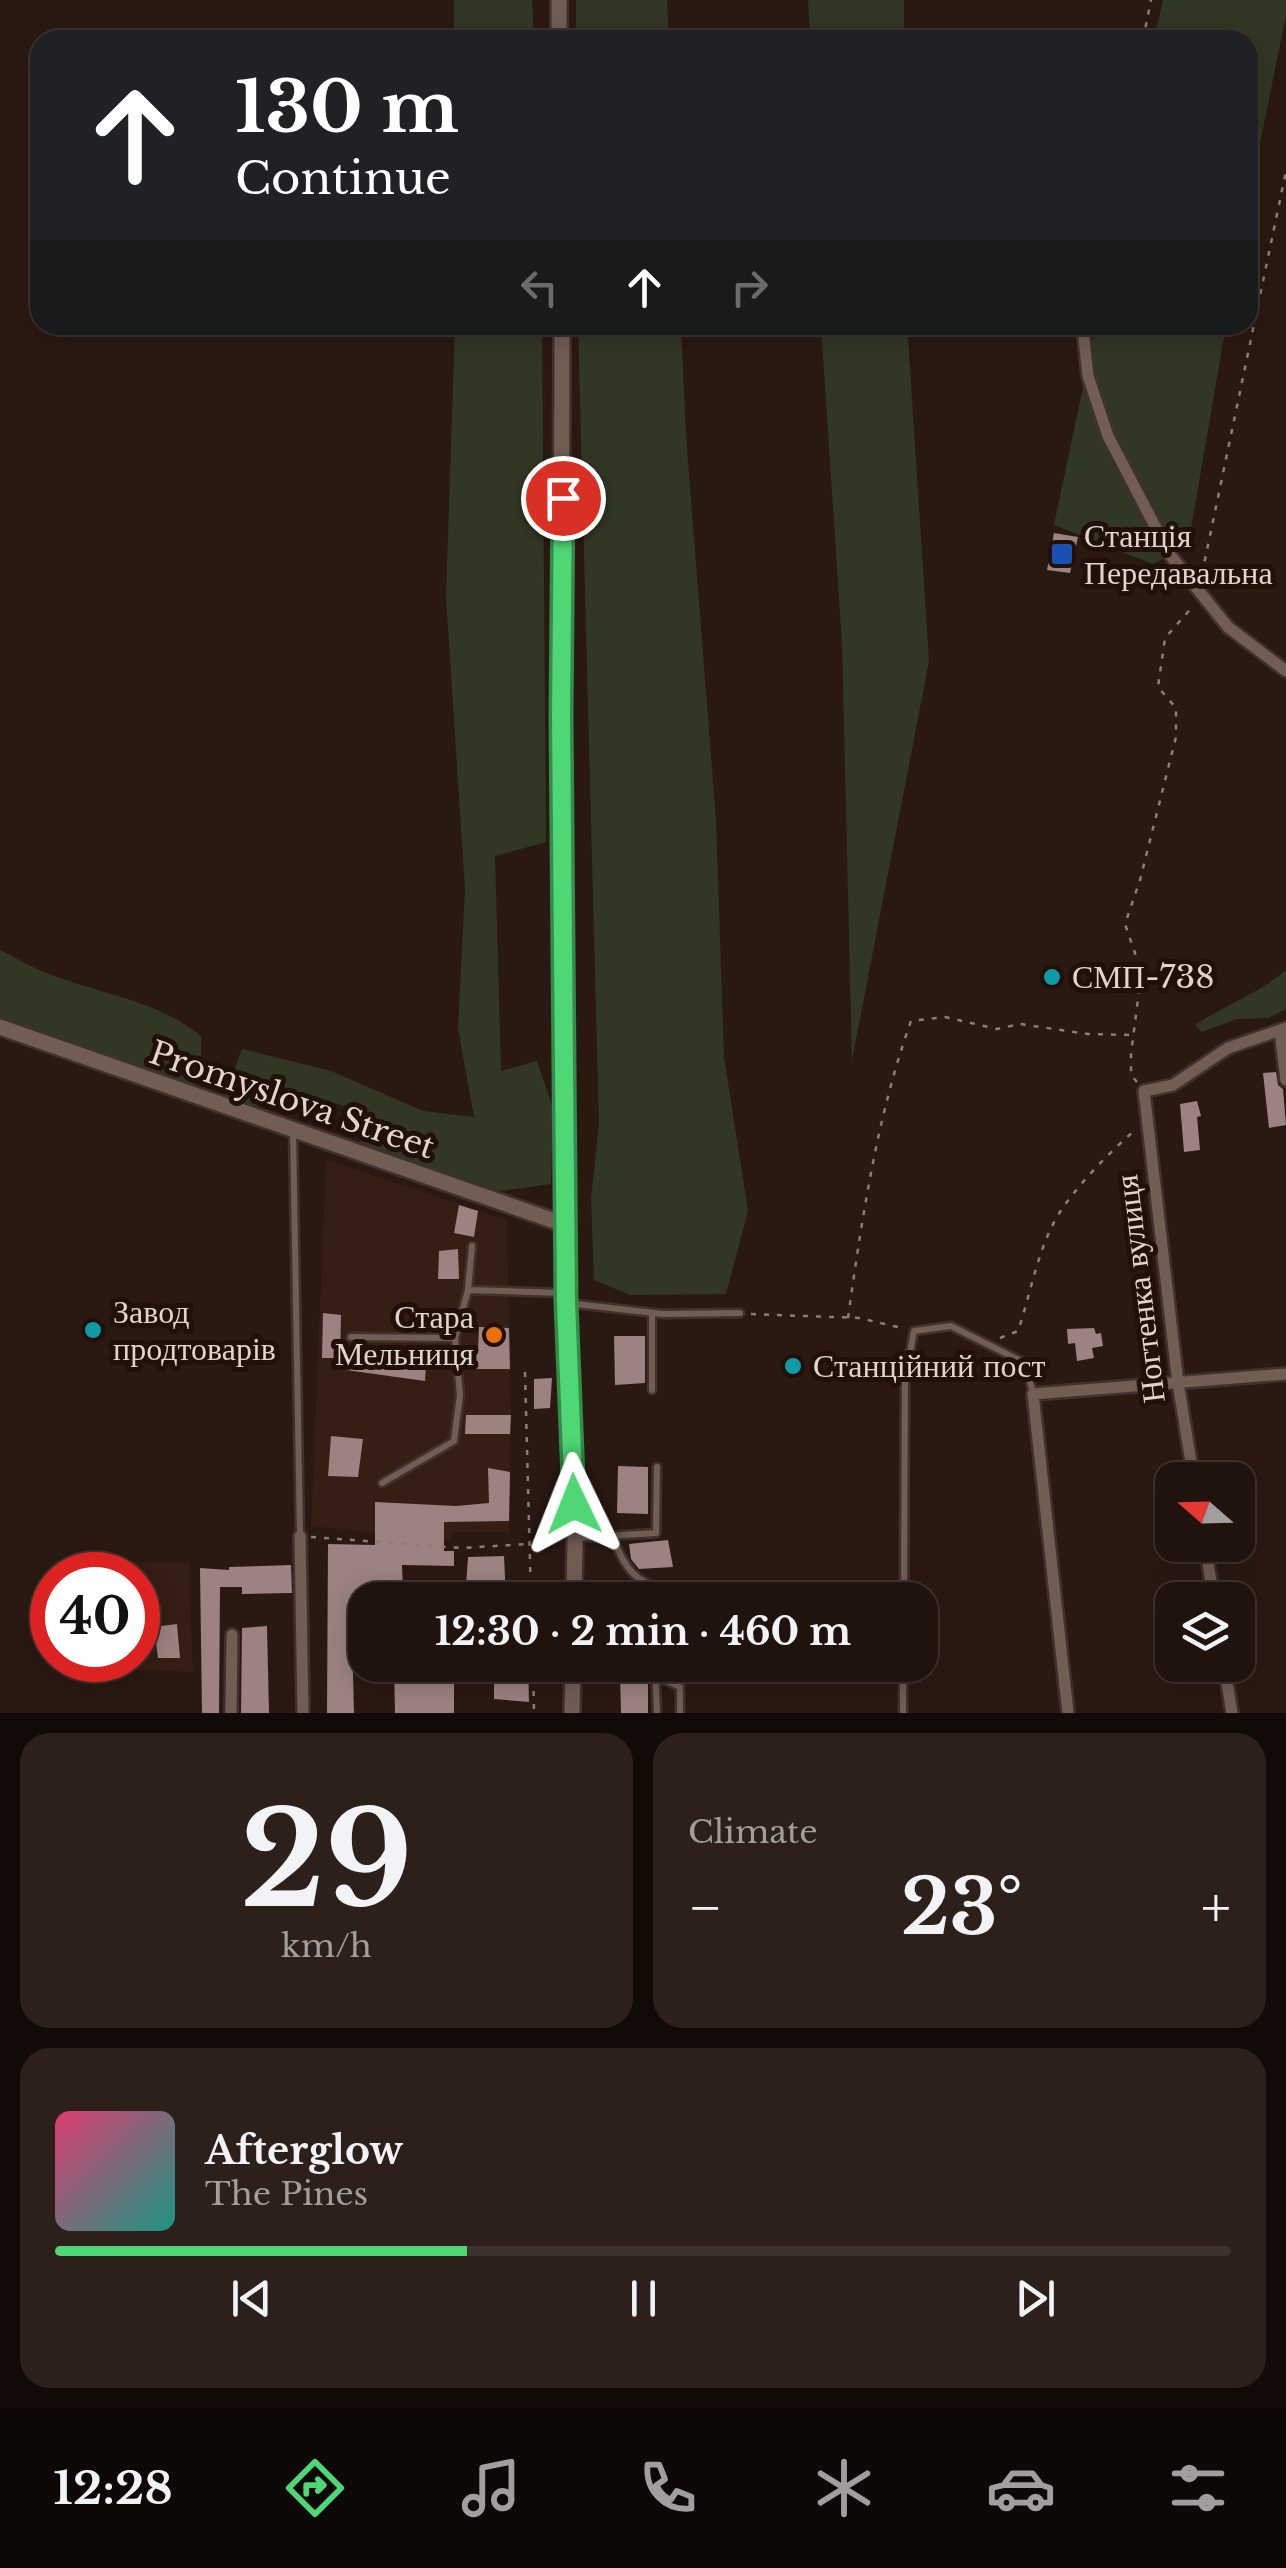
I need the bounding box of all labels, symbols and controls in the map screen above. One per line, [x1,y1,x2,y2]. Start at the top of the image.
text: 130 m [235,64,459,151]
icon: ahead [70,70,200,200]
text: Continue [235,150,451,206]
icon: left [512,260,567,315]
icon: ahead [617,260,672,315]
icon: right [722,260,777,315]
pin [521,456,606,541]
icon: arrive [536,471,591,526]
place label: Станція Передавальна [1084,516,1273,593]
marker: Станція Передавальна [1049,541,1075,567]
place label: СМП-738 [1072,957,1215,997]
marker: СМП-738 [1041,966,1063,988]
street label: Promyslova Street [144,1032,440,1168]
street label: Ногтенка вулиця [1106,1172,1174,1405]
place label: Завод продтоварів [113,1292,276,1369]
place label: Стара Мельниця [335,1297,474,1374]
marker: Завод продтоварів [82,1319,104,1341]
marker: Стара Мельниця [483,1324,505,1346]
place label: Станційний пост [813,1346,1045,1386]
marker: Станційний пост [782,1355,804,1377]
position arrow [522,1452,626,1556]
north arrow [1155,1462,1255,1562]
map controls [1155,1462,1255,1682]
speed limit sign: 40 [30,1552,160,1682]
button: layers [1155,1582,1255,1682]
text: 12:30 · 2 min · 460 m [435,1608,851,1655]
text: 29 [240,1780,413,1941]
text: Climate [688,1812,817,1852]
text: 23° [901,1861,1023,1954]
text: − [688,1874,723,1942]
text: + [1201,1874,1231,1942]
text: km/h [281,1926,372,1966]
text: Afterglow [205,2127,403,2174]
text: The Pines [205,2174,368,2214]
icon: previous [224,2271,279,2326]
icon: pause [616,2271,671,2326]
icon: next [1008,2271,1063,2326]
icon: directions [280,2453,350,2523]
icon: music [456,2453,526,2523]
icon: phone [633,2453,703,2523]
icon: climate [809,2453,879,2523]
icon: car [986,2453,1056,2523]
icon: filters [1163,2453,1233,2523]
text: 12:28 [53,2460,173,2516]

